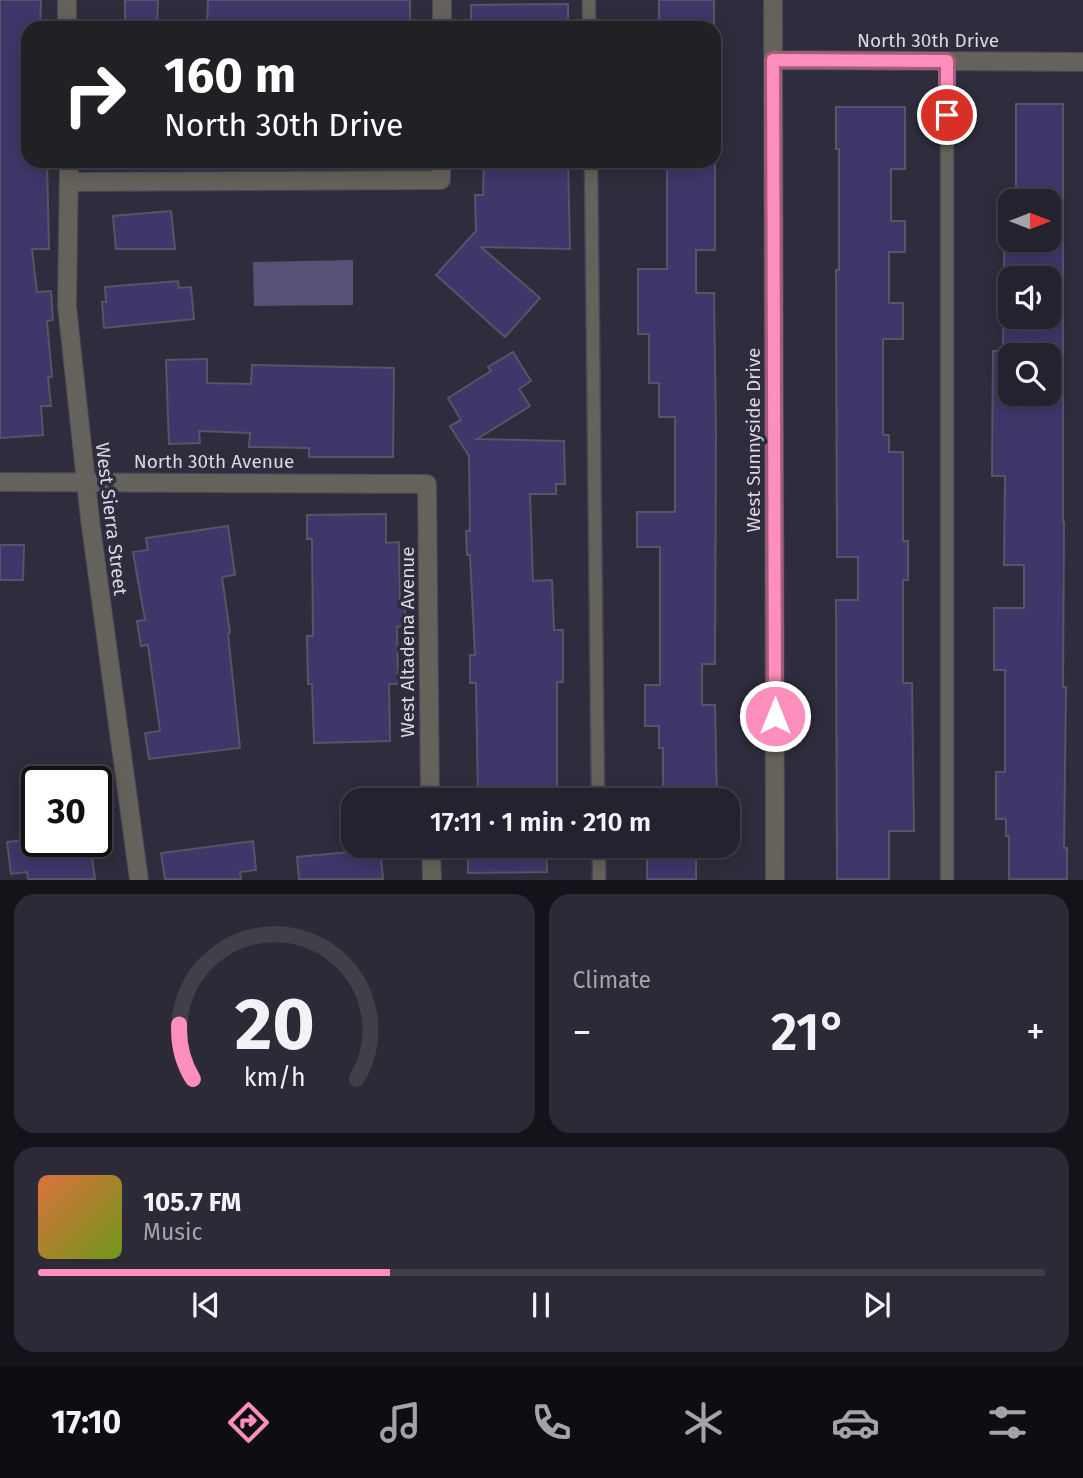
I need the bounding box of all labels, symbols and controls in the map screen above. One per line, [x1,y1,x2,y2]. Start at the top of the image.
street label: North 30th Drive [857,29,999,52]
text: 160 m [164,46,296,105]
icon: right [49,49,140,140]
pin [917,85,977,145]
icon: arrive [928,96,966,134]
text: North 30th Drive [164,106,403,144]
north arrow [998,189,1060,252]
map controls [998,189,1061,406]
button: sound [998,266,1061,329]
button: search [998,343,1061,406]
street label: West Sunnyside Drive [742,348,765,532]
street label: West Sierra Street [91,441,132,597]
street label: North 30th Avenue [134,450,294,473]
street label: West Altadena Avenue [396,546,419,738]
position arrow [738,679,812,753]
speed limit sign: 30 [21,766,112,857]
text: 17:11 · 1 min · 210 m [430,807,651,838]
text: Climate [573,966,651,994]
text: 20 [234,982,314,1069]
text: 21° [771,1001,847,1064]
text: − [573,1009,592,1055]
text: + [1026,1009,1045,1055]
text: km/h [243,1063,305,1093]
text: 105.7 FM [143,1187,241,1218]
text: Music [143,1218,203,1246]
icon: previous [187,1286,225,1324]
icon: pause [522,1286,560,1324]
icon: next [858,1286,896,1324]
icon: directions [224,1398,273,1447]
icon: music [376,1398,425,1447]
icon: phone [527,1398,576,1447]
icon: climate [679,1398,728,1447]
icon: car [831,1398,880,1447]
icon: filters [983,1398,1032,1447]
text: 17:10 [51,1403,121,1441]

